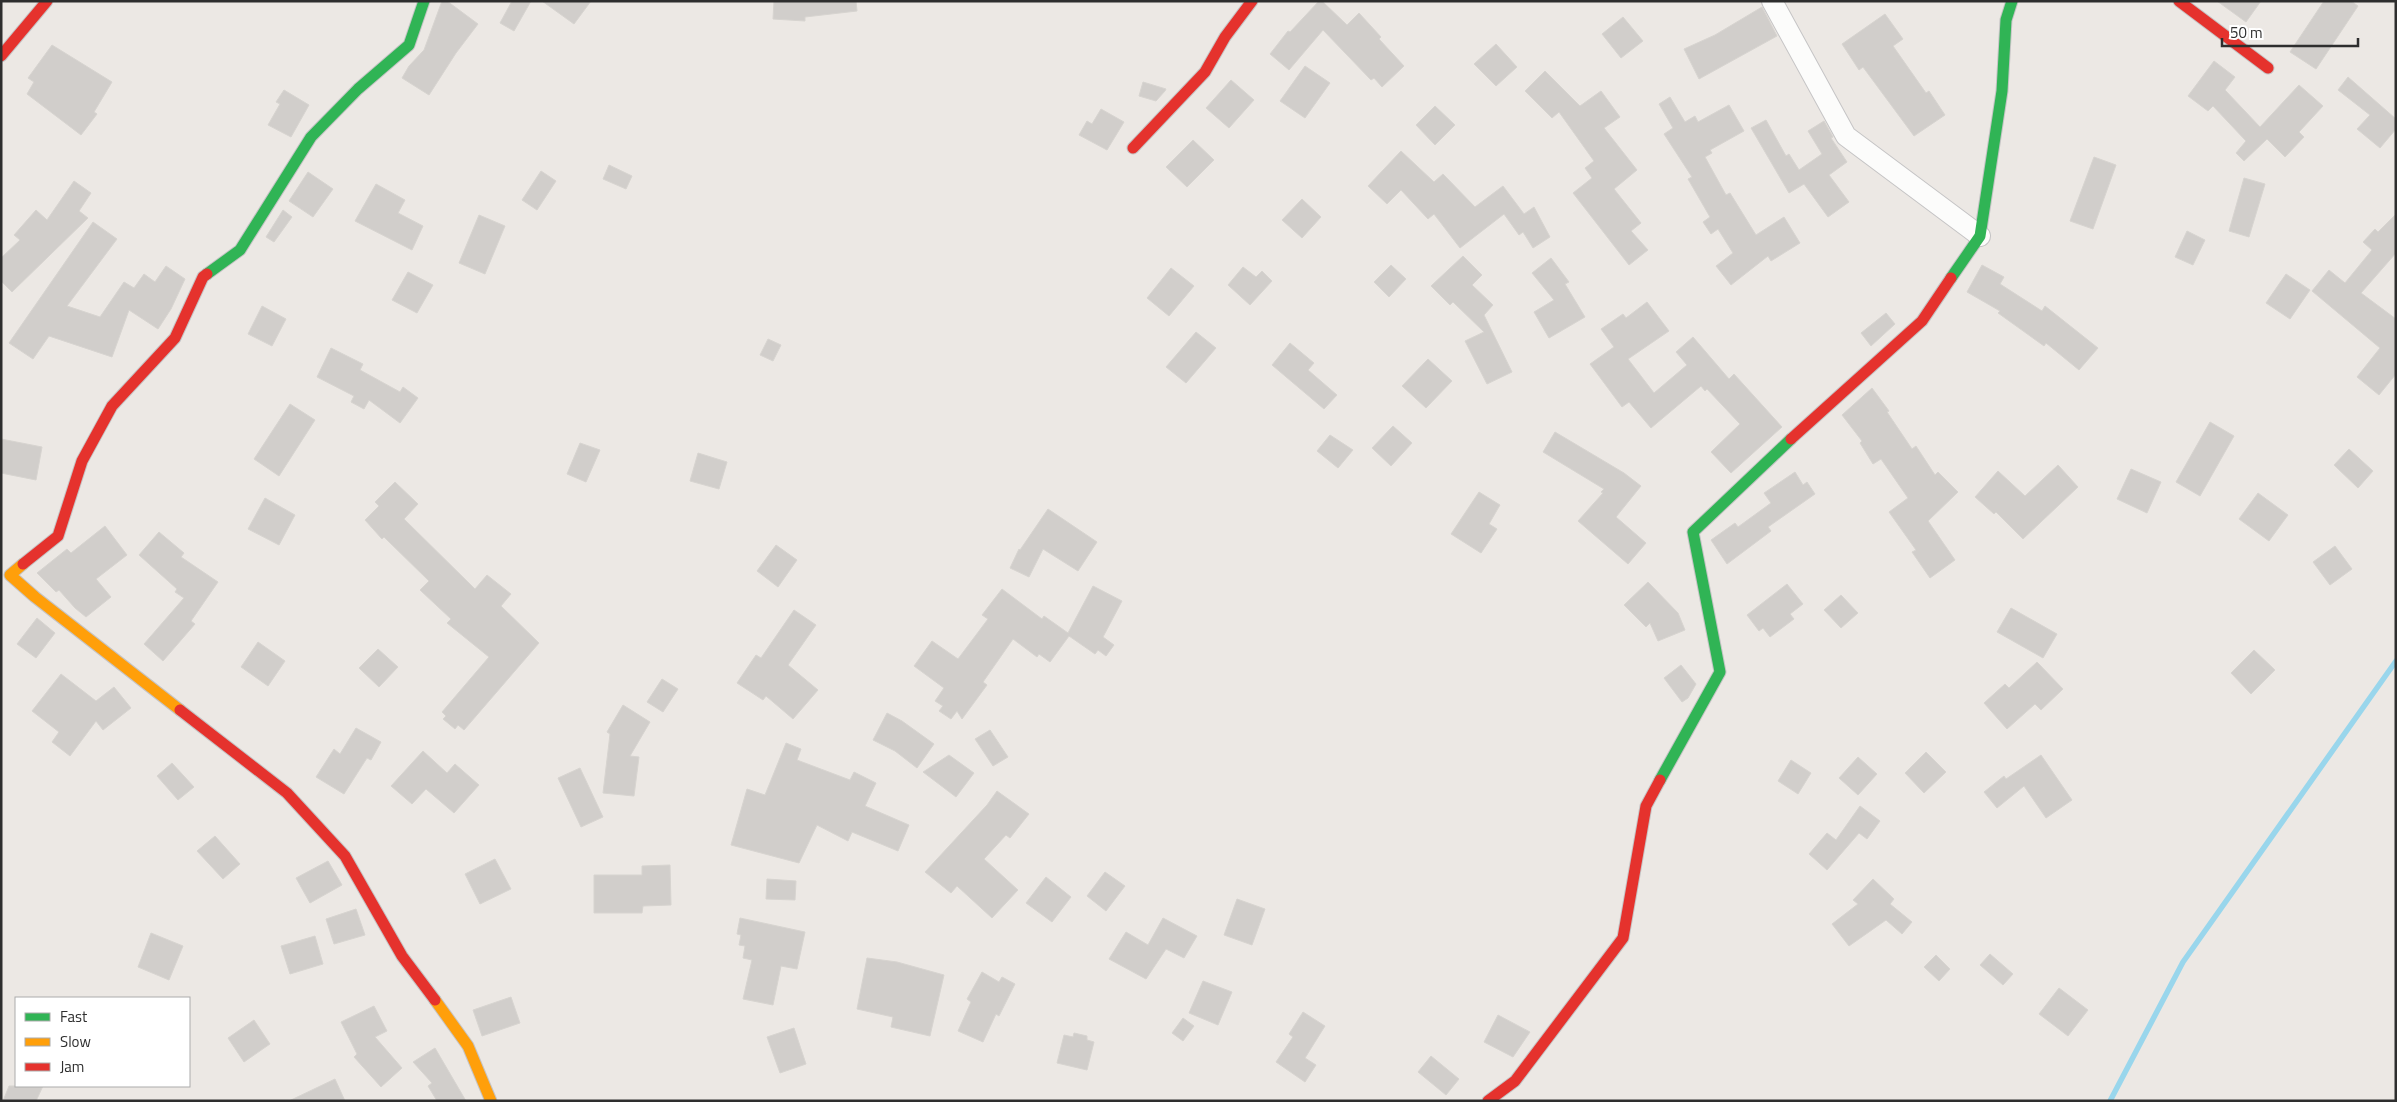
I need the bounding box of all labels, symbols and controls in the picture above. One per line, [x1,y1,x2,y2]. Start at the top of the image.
scale bar [2222,15,2358,47]
text: 50 m [2230,21,2263,44]
legend [15,997,190,1087]
text: Fast [60,1005,88,1028]
text: Slow [60,1030,91,1053]
text: Jam [60,1055,84,1078]

